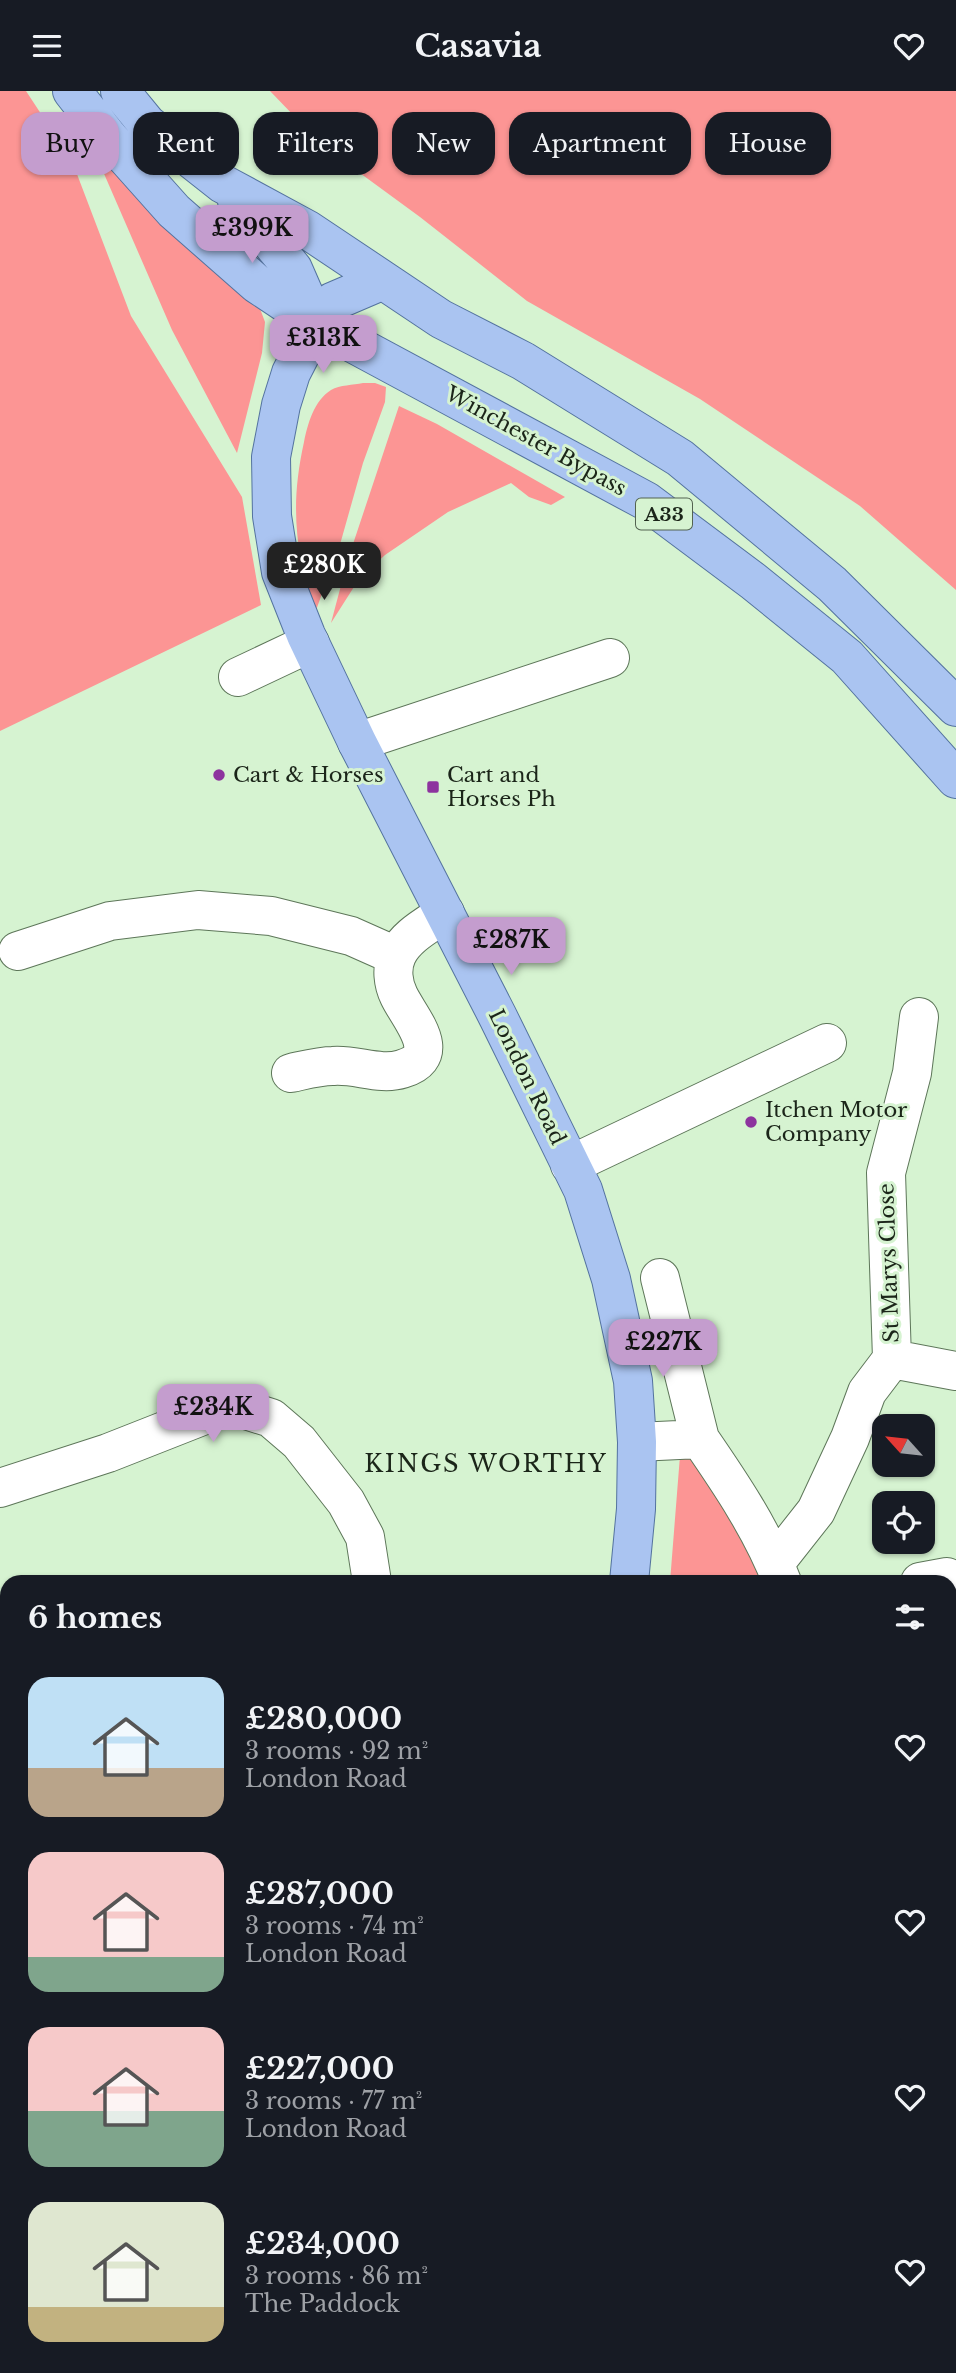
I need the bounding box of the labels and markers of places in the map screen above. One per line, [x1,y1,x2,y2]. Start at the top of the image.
pin: £399K [203,205,301,265]
pin: £313K [274,315,372,375]
pin: £280K [275,543,373,602]
place label: Cart & Horses [233,762,384,788]
place label: Cart and Horses Ph [447,762,556,812]
marker: Cart & Horses [211,767,227,783]
marker: Cart and Horses Ph [425,779,441,795]
pin: £287K [462,917,560,977]
place label: Itchen Motor Company [765,1097,907,1147]
marker: Itchen Motor Company [743,1114,759,1130]
pin: £227K [614,1319,712,1379]
pin: £234K [164,1385,262,1444]

